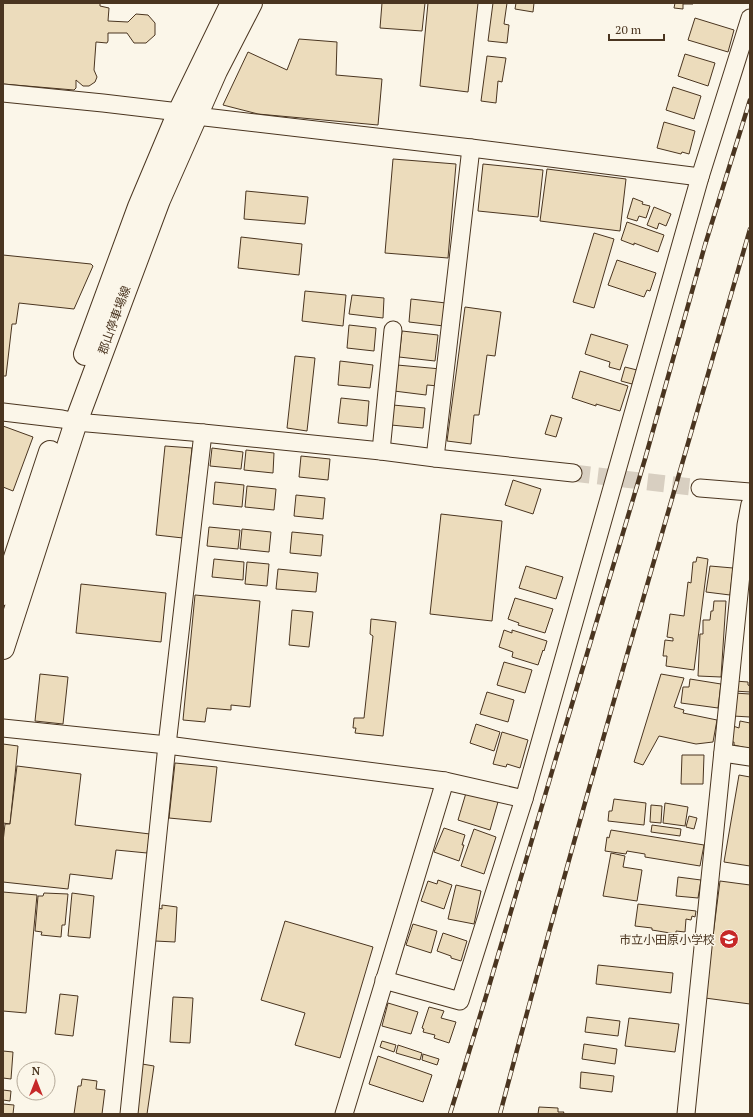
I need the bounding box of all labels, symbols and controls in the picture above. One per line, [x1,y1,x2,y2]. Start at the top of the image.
scale bar [609,16,664,42]
text: 20 m [615,22,642,37]
street label: 郡山停車場線 [95,284,133,356]
school or university icon: 市立小田原小学校 [718,928,740,950]
place label: 市立小田原小学校 [619,932,715,947]
north arrow [16,1061,56,1101]
text: N [32,1064,41,1078]

